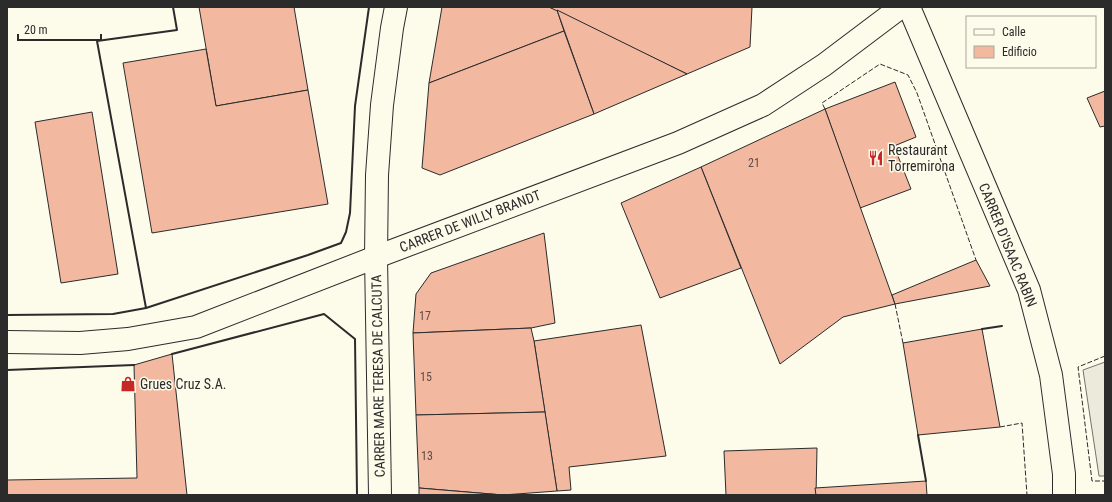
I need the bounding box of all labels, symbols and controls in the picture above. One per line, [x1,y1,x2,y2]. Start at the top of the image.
scale bar [18,16,101,42]
legend [966,16,1096,68]
text: 20 m [24,23,48,37]
text: Calle [1002,25,1026,39]
text: Edificio [1002,45,1037,59]
place label: Restaurant Torremirona [888,142,955,174]
restaurant icon: Restaurant Torremirona [867,149,885,167]
house number: 21 [748,156,760,170]
street label: CARRER D'ISAAC RABIN [976,181,1040,309]
street label: CARRER DE WILLY BRANDT [397,187,543,255]
street label: CARRER MARE TERESA DE CALCUTA [368,274,388,478]
house number: 17 [419,309,431,323]
house number: 15 [420,370,432,384]
shop icon: Grues Cruz S.A. [119,375,137,393]
place label: Grues Cruz S.A. [140,376,227,392]
house number: 13 [421,449,433,463]

